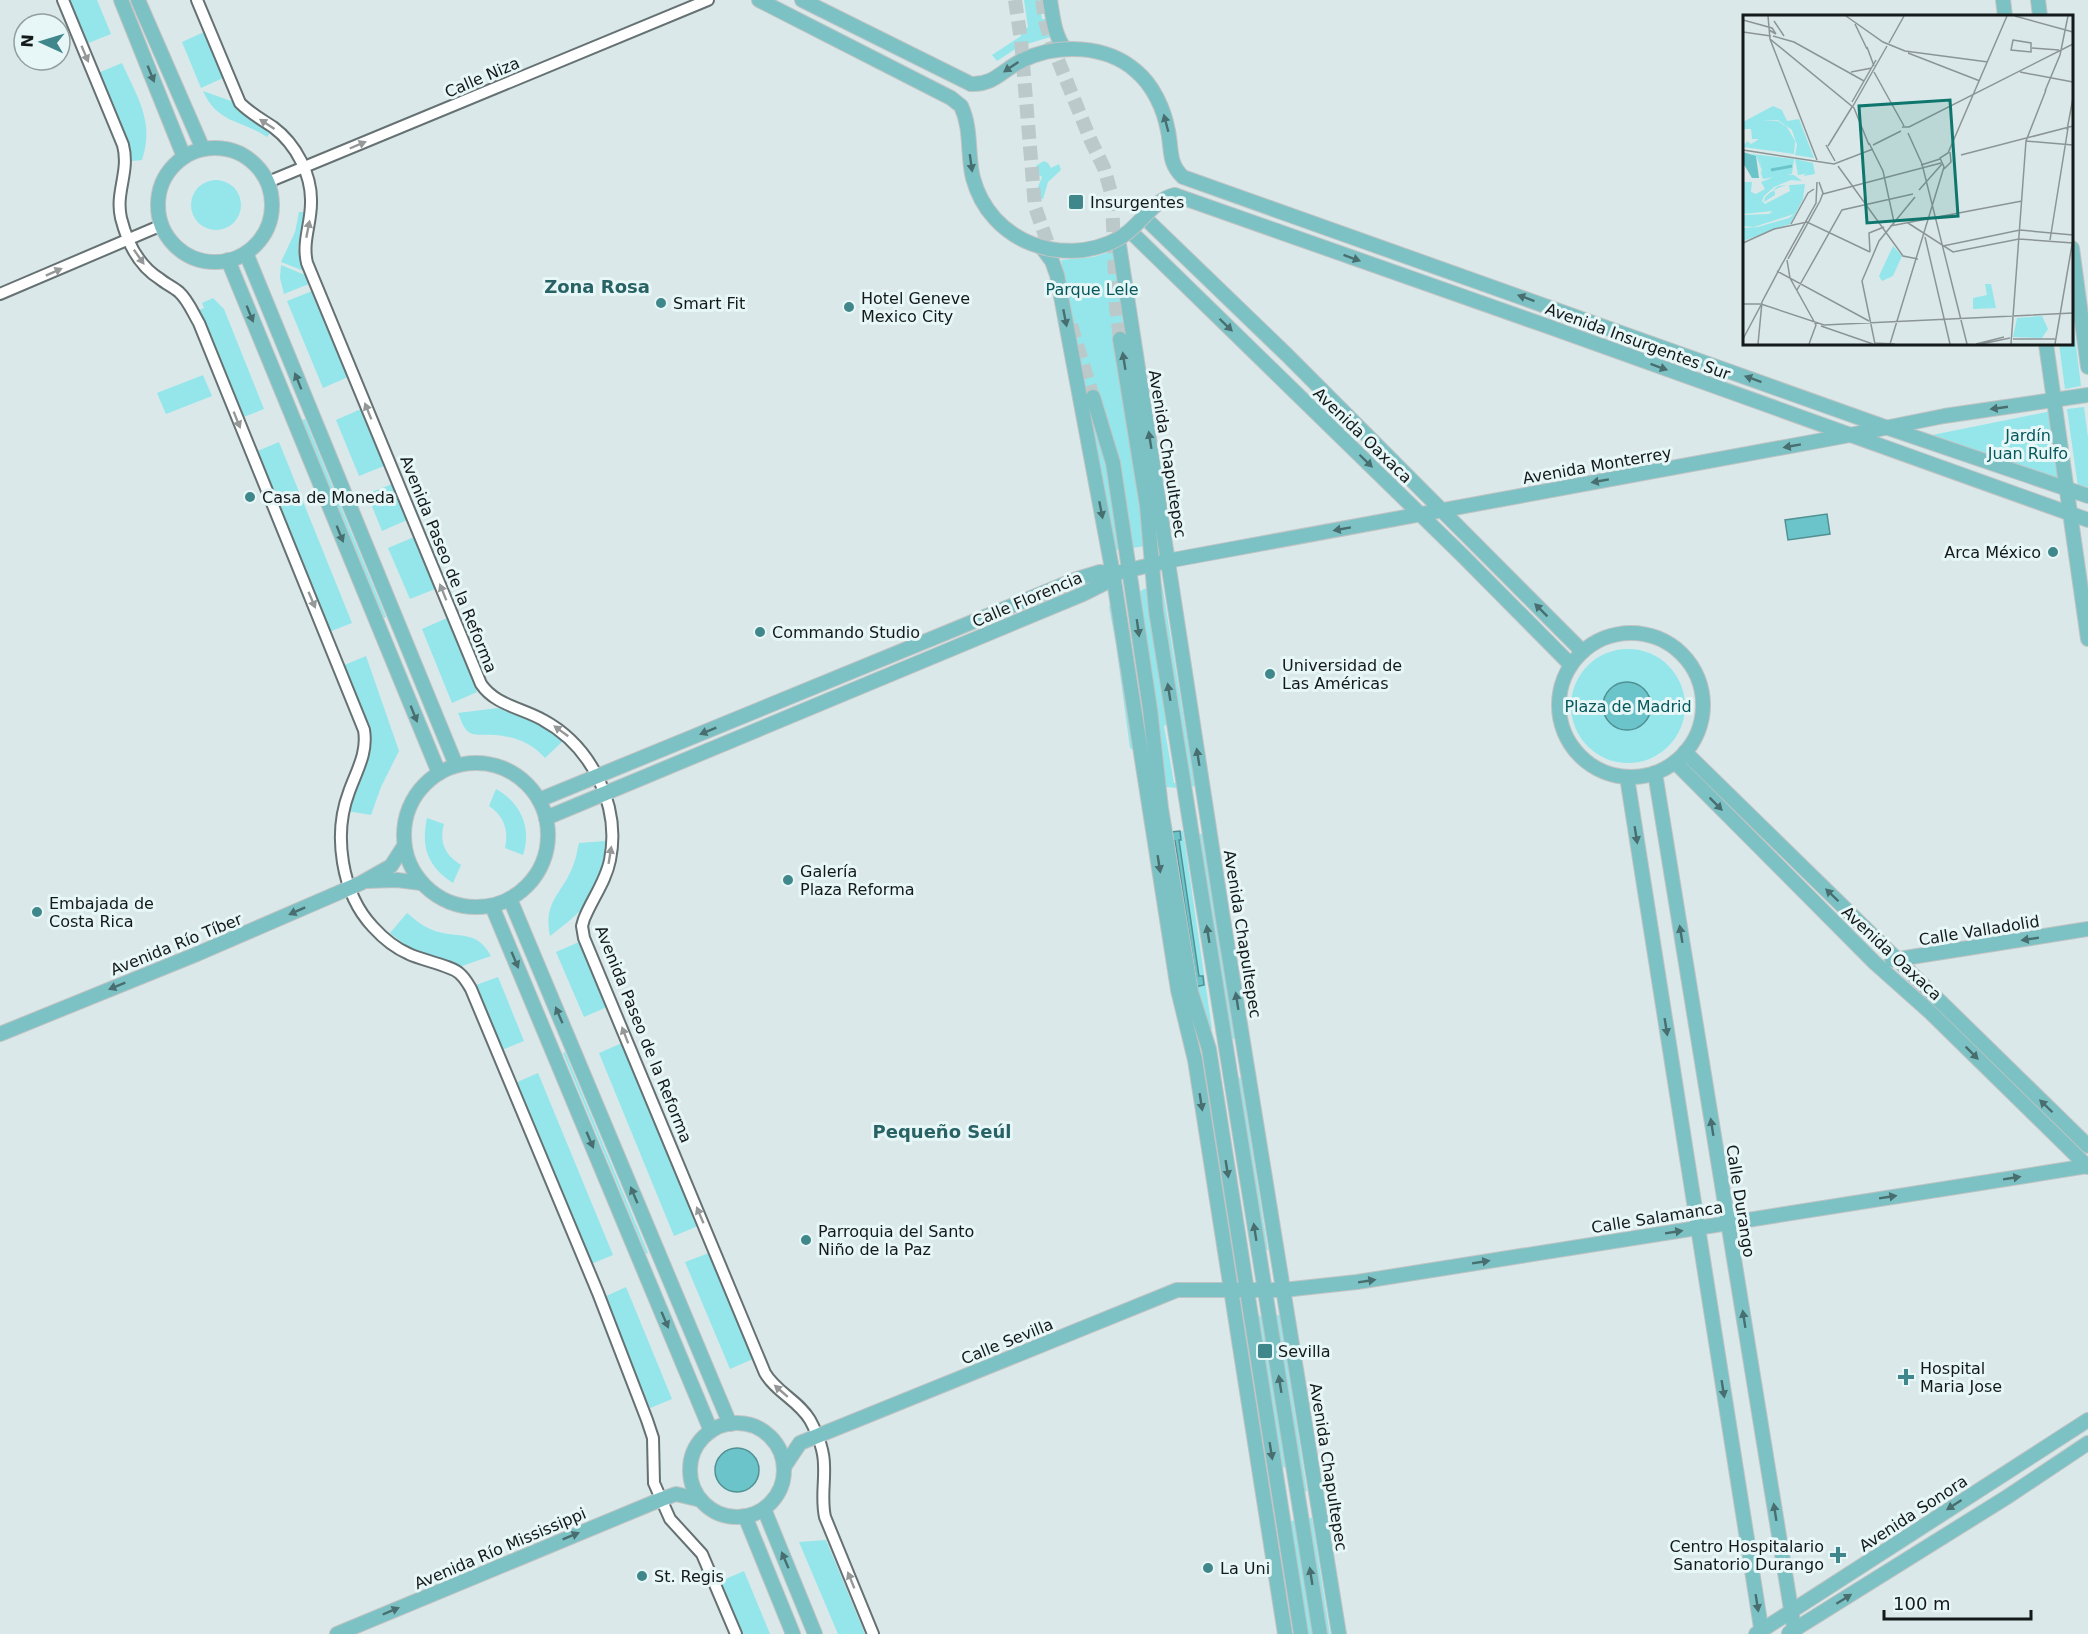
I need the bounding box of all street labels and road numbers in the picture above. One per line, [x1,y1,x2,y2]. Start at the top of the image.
street label: Calle Niza [442,53,522,102]
street label: Avenida Insurgentes Sur [1543,299,1733,384]
street label: Avenida Chapultepec [1145,369,1190,539]
street label: Avenida Oaxaca [1310,384,1416,487]
street label: Avenida Monterrey [1521,443,1673,488]
street label: Avenida Paseo de la Reforma [396,453,501,676]
street label: Calle Florencia [969,568,1085,631]
street label: Avenida Chapultepec [1220,849,1265,1019]
street label: Avenida Oaxaca [1838,902,1945,1004]
street label: Avenida Río Tíber [108,909,245,980]
street label: Calle Valladolid [1917,912,2041,949]
street label: Avenida Paseo de la Reforma [591,923,696,1146]
street label: Calle Durango [1722,1143,1759,1259]
street label: Calle Salamanca [1590,1198,1724,1237]
street label: Calle Sevilla [958,1314,1056,1369]
street label: Avenida Chapultepec [1306,1382,1351,1552]
street label: Avenida Sonora [1856,1471,1971,1555]
street label: Avenida Río Mississippi [412,1504,589,1593]

